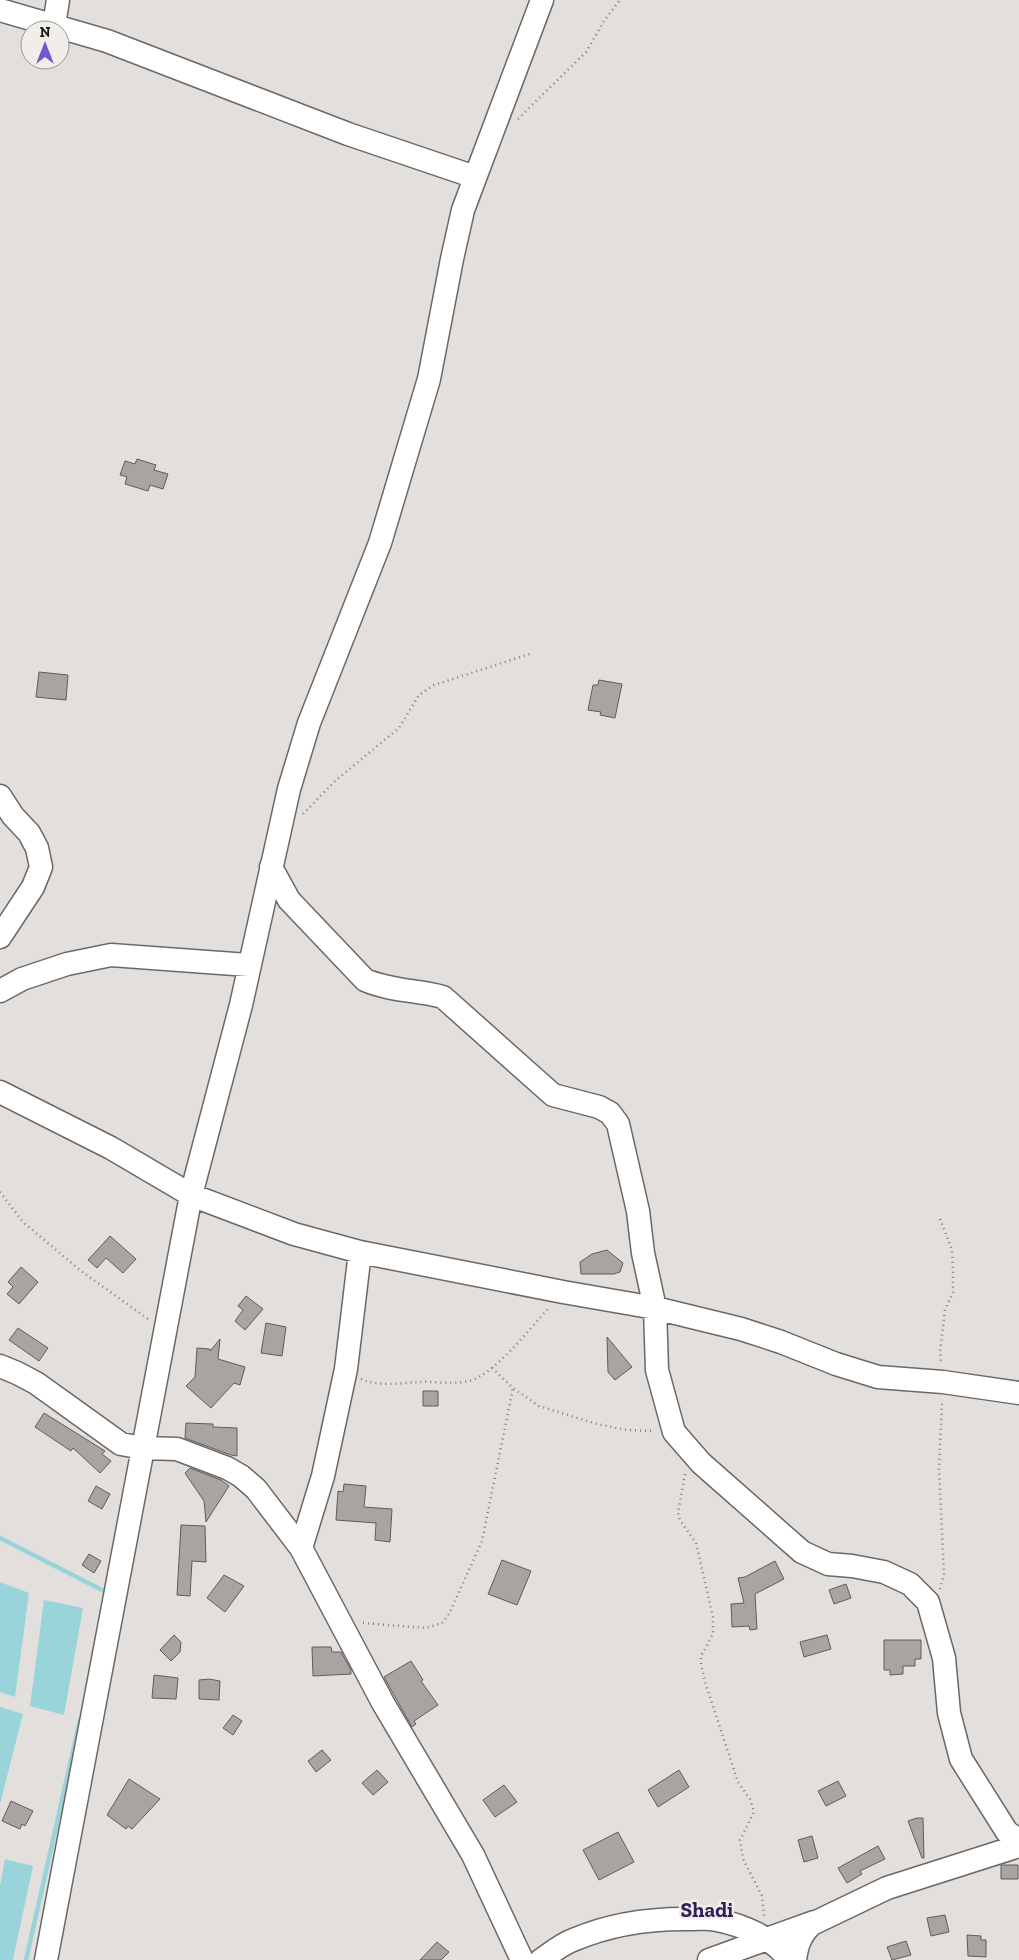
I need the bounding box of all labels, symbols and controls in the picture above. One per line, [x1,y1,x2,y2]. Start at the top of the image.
north arrow [20,20,70,70]
text: N [40,24,51,41]
district label: Shadi [681,1897,733,1922]

